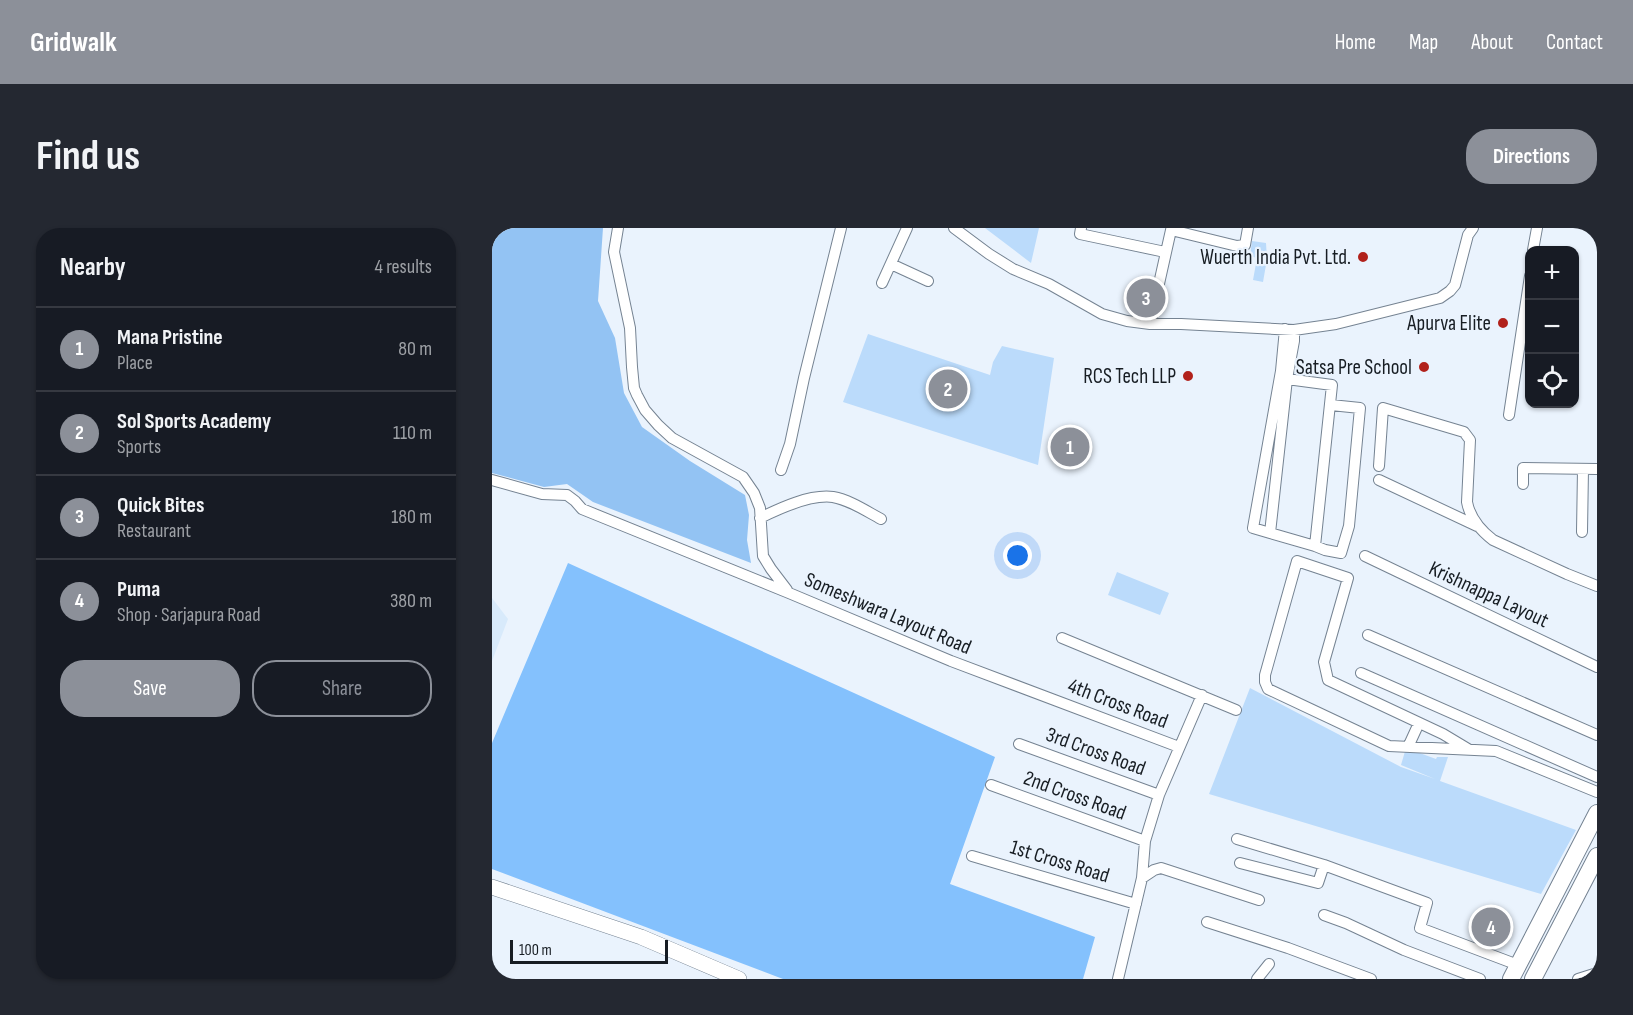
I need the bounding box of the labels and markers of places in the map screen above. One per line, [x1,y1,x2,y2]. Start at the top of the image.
place label: Wuerth India Pvt. Ltd. [1200,245,1351,270]
marker: Wuerth India Pvt. Ltd. [1356,250,1370,264]
pin: 3 [1126,276,1166,320]
place label: Apurva Elite [1406,311,1491,336]
marker: Apurva Elite [1496,316,1510,330]
place label: Satsa Pre School [1296,355,1412,380]
marker: Satsa Pre School [1417,360,1431,374]
place label: RCS Tech LLP [1083,364,1176,389]
pin: 2 [928,366,968,412]
marker: RCS Tech LLP [1181,369,1195,383]
pin: 1 [1050,424,1090,470]
pin: 4 [1472,904,1510,950]

